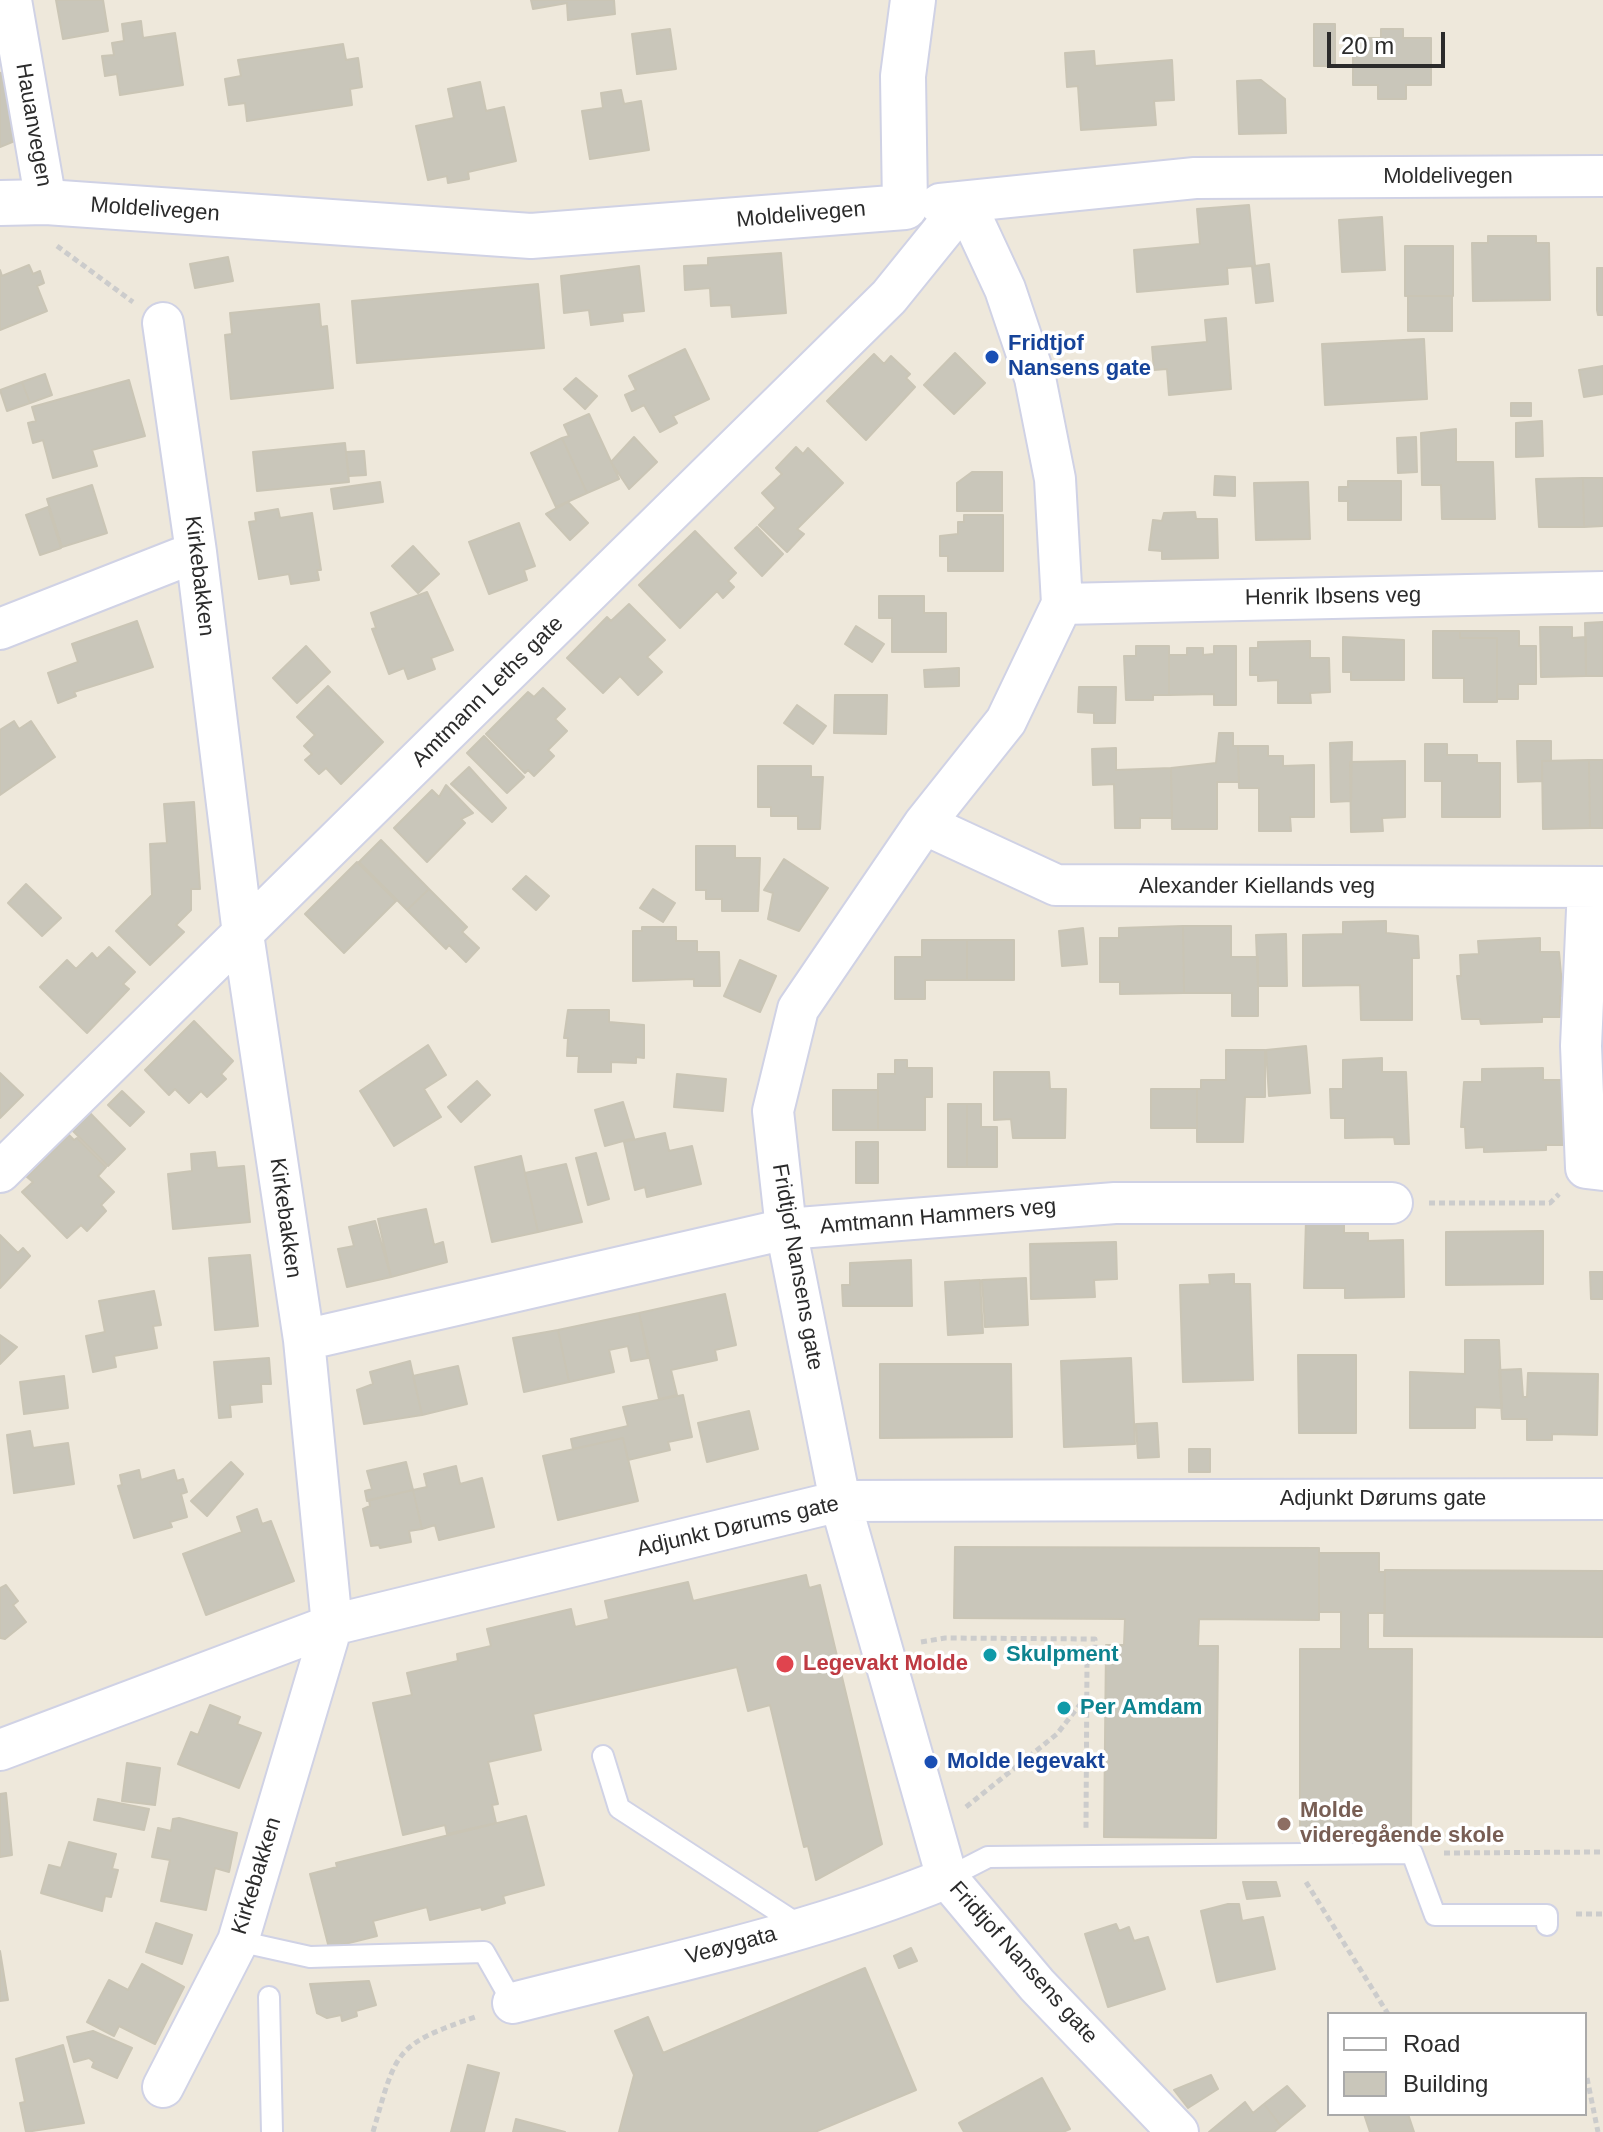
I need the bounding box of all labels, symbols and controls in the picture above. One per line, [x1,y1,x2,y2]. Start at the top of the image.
scale bar [1331,16,1449,66]
text: 20 m [1341,32,1394,59]
street label: Hauanvegen [9,61,57,189]
street label: Moldelivegen [1383,164,1513,190]
street label: Moldelivegen [89,192,221,228]
street label: Moldelivegen [735,196,867,234]
place label: Fridtjof Nansens gate [1008,331,1151,382]
marker: Fridtjof Nansens gate [983,348,1001,366]
street label: Kirkebakken [179,514,219,638]
street label: Henrik Ibsens veg [1245,582,1421,612]
street label: Amtmann Leths gate [407,611,569,773]
street label: Alexander Kiellands veg [1139,874,1375,900]
street label: Kirkebakken [264,1156,306,1280]
street label: Fridtjof Nansens gate [766,1162,828,1372]
street label: Amtmann Hammers veg [819,1194,1057,1240]
street label: Adjunkt Dørums gate [1280,1486,1486,1512]
street label: Adjunkt Dørums gate [634,1491,842,1563]
place label: Skulpment [1006,1642,1118,1668]
marker: Skulpment [981,1646,999,1664]
place label: Legevakt Molde [803,1651,968,1677]
marker: Legevakt Molde [774,1653,796,1675]
place label: Per Amdam [1080,1695,1202,1721]
marker: Per Amdam [1055,1699,1073,1717]
place label: Molde legevakt [947,1749,1105,1775]
marker: Molde legevakt [922,1753,940,1771]
place label: Molde videregående skole [1300,1798,1504,1850]
street label: Kirkebakken [227,1814,287,1938]
marker: Molde videregående skole [1275,1815,1293,1833]
street label: Fridtjof Nansens gate [943,1876,1103,2050]
street label: Veøygata [683,1921,779,1971]
legend [1327,2012,1587,2116]
text: Road [1403,2030,1460,2057]
text: Building [1403,2070,1488,2097]

